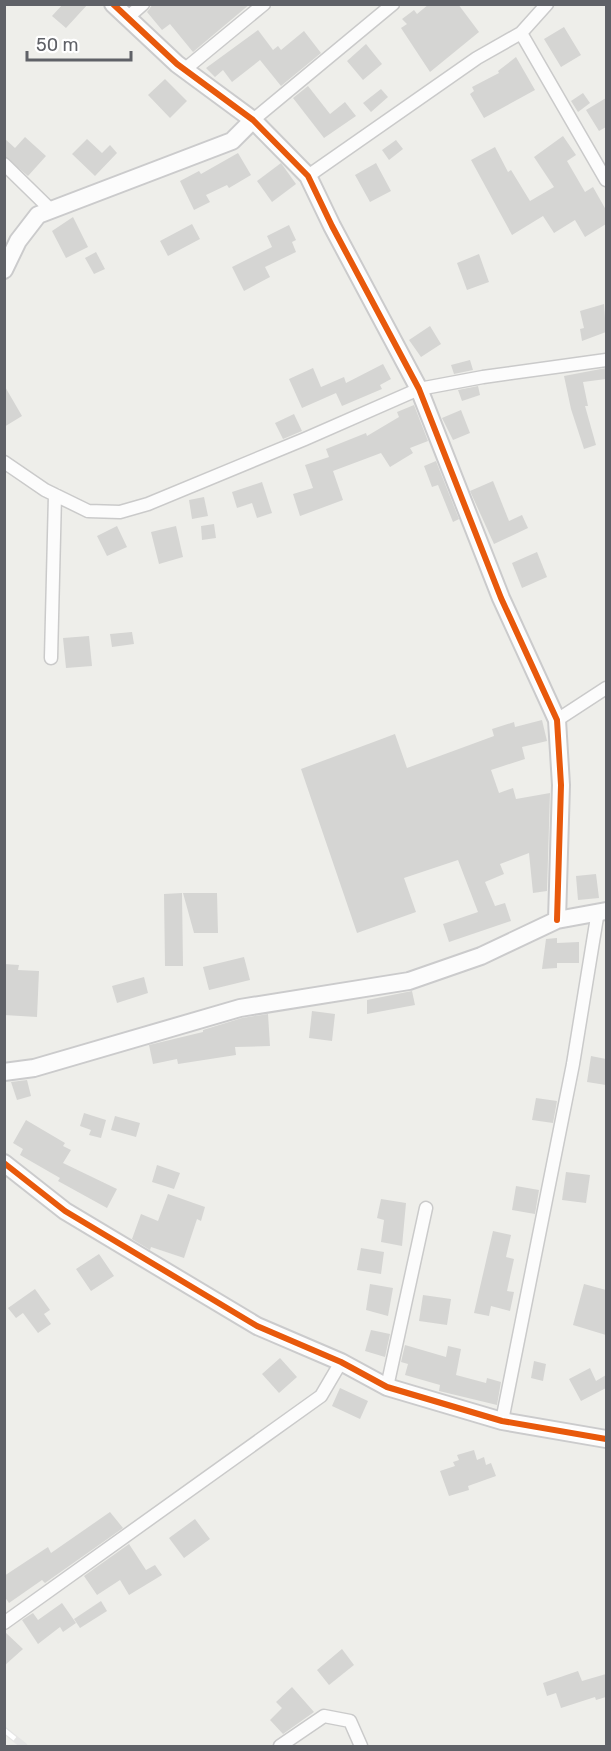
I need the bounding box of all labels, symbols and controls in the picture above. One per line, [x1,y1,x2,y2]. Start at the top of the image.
scale bar [27,24,130,62]
text: 50 m [36,34,79,56]

